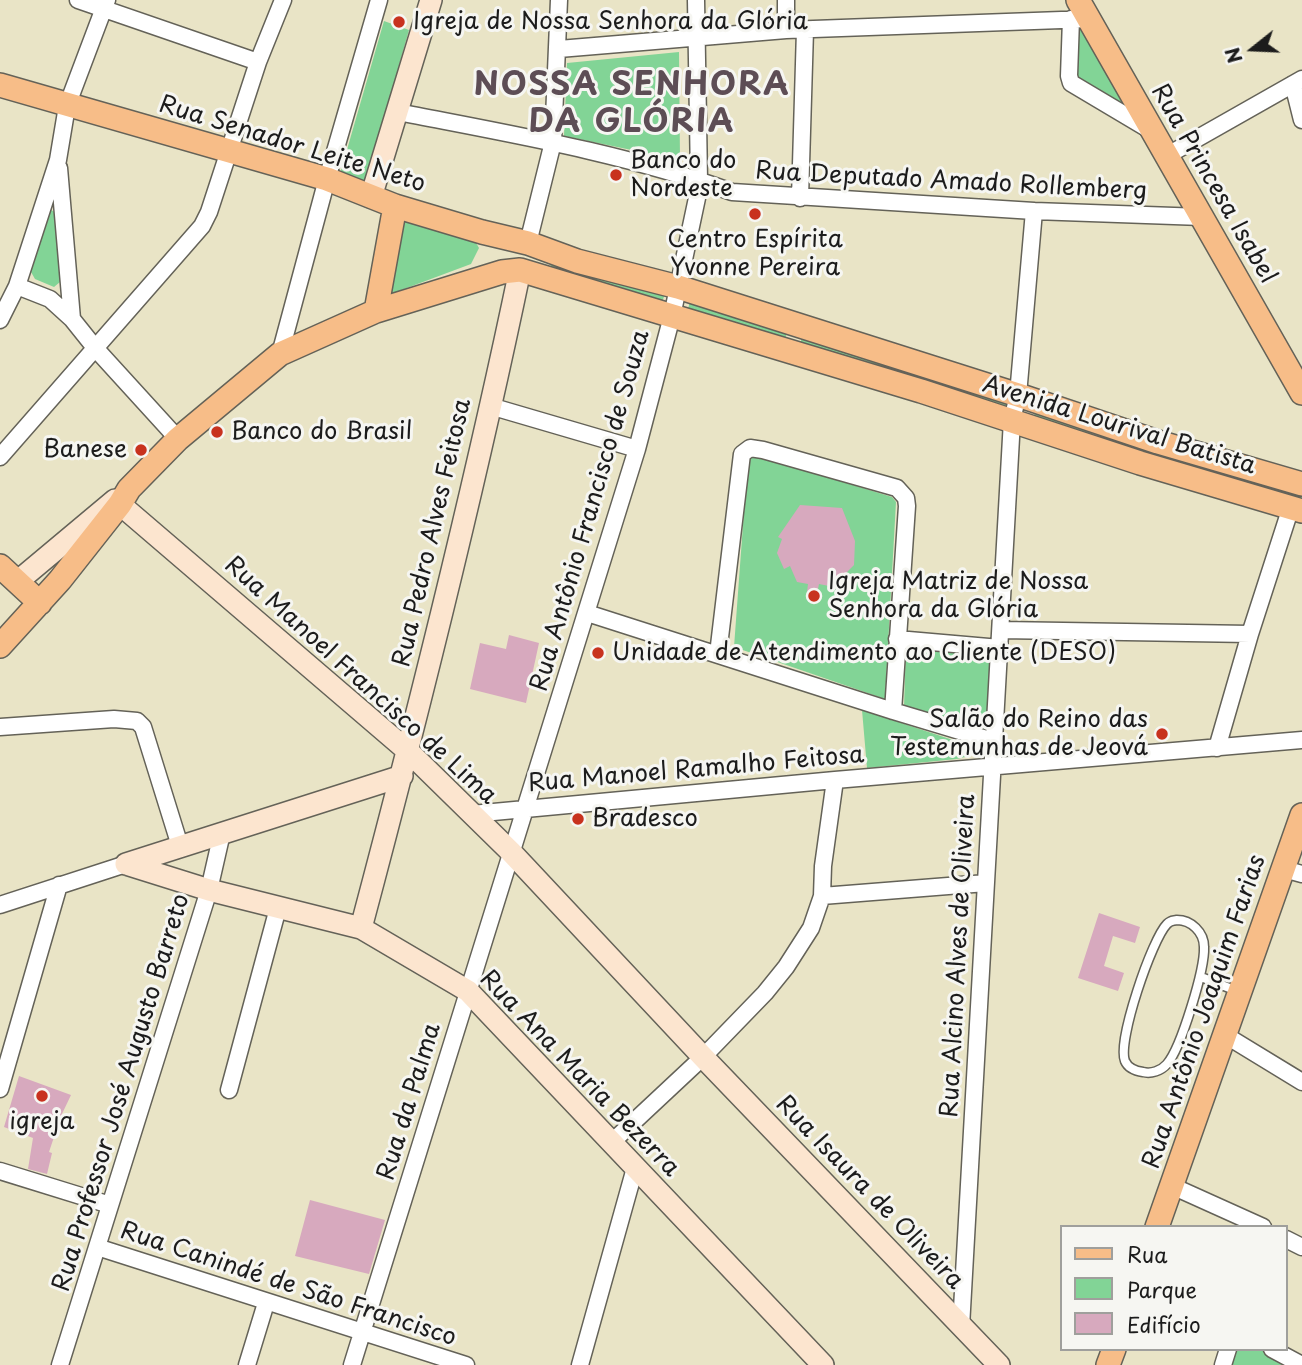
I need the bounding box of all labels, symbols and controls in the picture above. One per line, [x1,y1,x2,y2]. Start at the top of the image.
place label: Igreja de Nossa Senhora da Glória [413,8,808,36]
marker: Igreja de Nossa Senhora da Glória [391,14,407,30]
north arrow [1218,14,1288,84]
text: N [1217,44,1249,67]
district label: NOSSA SENHORA DA GLÓRIA [477,67,787,142]
street label: Rua Princesa Isabel [1144,79,1282,289]
street label: Rua Senador Leite Neto [155,91,429,199]
place label: Banco do Nordeste [630,147,736,203]
street label: Rua Deputado Amado Rollemberg [754,157,1148,207]
marker: Banco do Nordeste [608,167,624,183]
marker: Centro Espírita Yvonne Pereira [747,206,763,222]
place label: Centro Espírita Yvonne Pereira [667,226,843,282]
street label: Rua Antônio Francisco de Souza [526,327,656,695]
street label: Avenida Lourival Batista [979,371,1259,481]
street label: Rua Pedro Alves Feitosa [388,396,478,670]
place label: Banco do Brasil [231,418,412,446]
marker: Banco do Brasil [209,424,225,440]
place label: Banese [43,436,127,464]
marker: Banese [133,442,149,458]
street label: Rua Manoel Francisco de Lima [218,551,502,811]
place label: Igreja Matriz de Nossa Senhora da Glória [828,568,1088,624]
marker: Igreja Matriz de Nossa Senhora da Glória [806,588,822,604]
place label: Unidade de Atendimento ao Cliente (DESO) [612,639,1116,667]
marker: Unidade de Atendimento ao Cliente (DESO) [590,645,606,661]
place label: Salão do Reino das Testemunhas de Jeová [890,706,1148,762]
marker: Salão do Reino das Testemunhas de Jeová [1154,726,1170,742]
street label: Rua Manoel Ramalho Feitosa [527,741,865,799]
street label: Rua Alcino Alves de Oliveira [936,794,982,1118]
place label: Bradesco [592,805,698,833]
marker: Bradesco [570,811,586,827]
street label: Rua Antônio Joaquim Farias [1138,851,1272,1173]
street label: Rua Professor José Augusto Barreto [48,891,196,1295]
street label: Rua Ana Maria Bezerra [473,965,685,1183]
street label: Rua da Palma [372,1020,448,1184]
marker: igreja [34,1088,50,1104]
street label: Rua Isaura de Oliveira [769,1090,969,1296]
place label: igreja [10,1108,74,1136]
street label: Rua Canindé de São Francisco [116,1217,460,1353]
legend [1060,1225,1288,1351]
text: Rua [1127,1238,1167,1270]
text: Parque [1127,1273,1197,1305]
text: Edifício [1127,1308,1201,1340]

